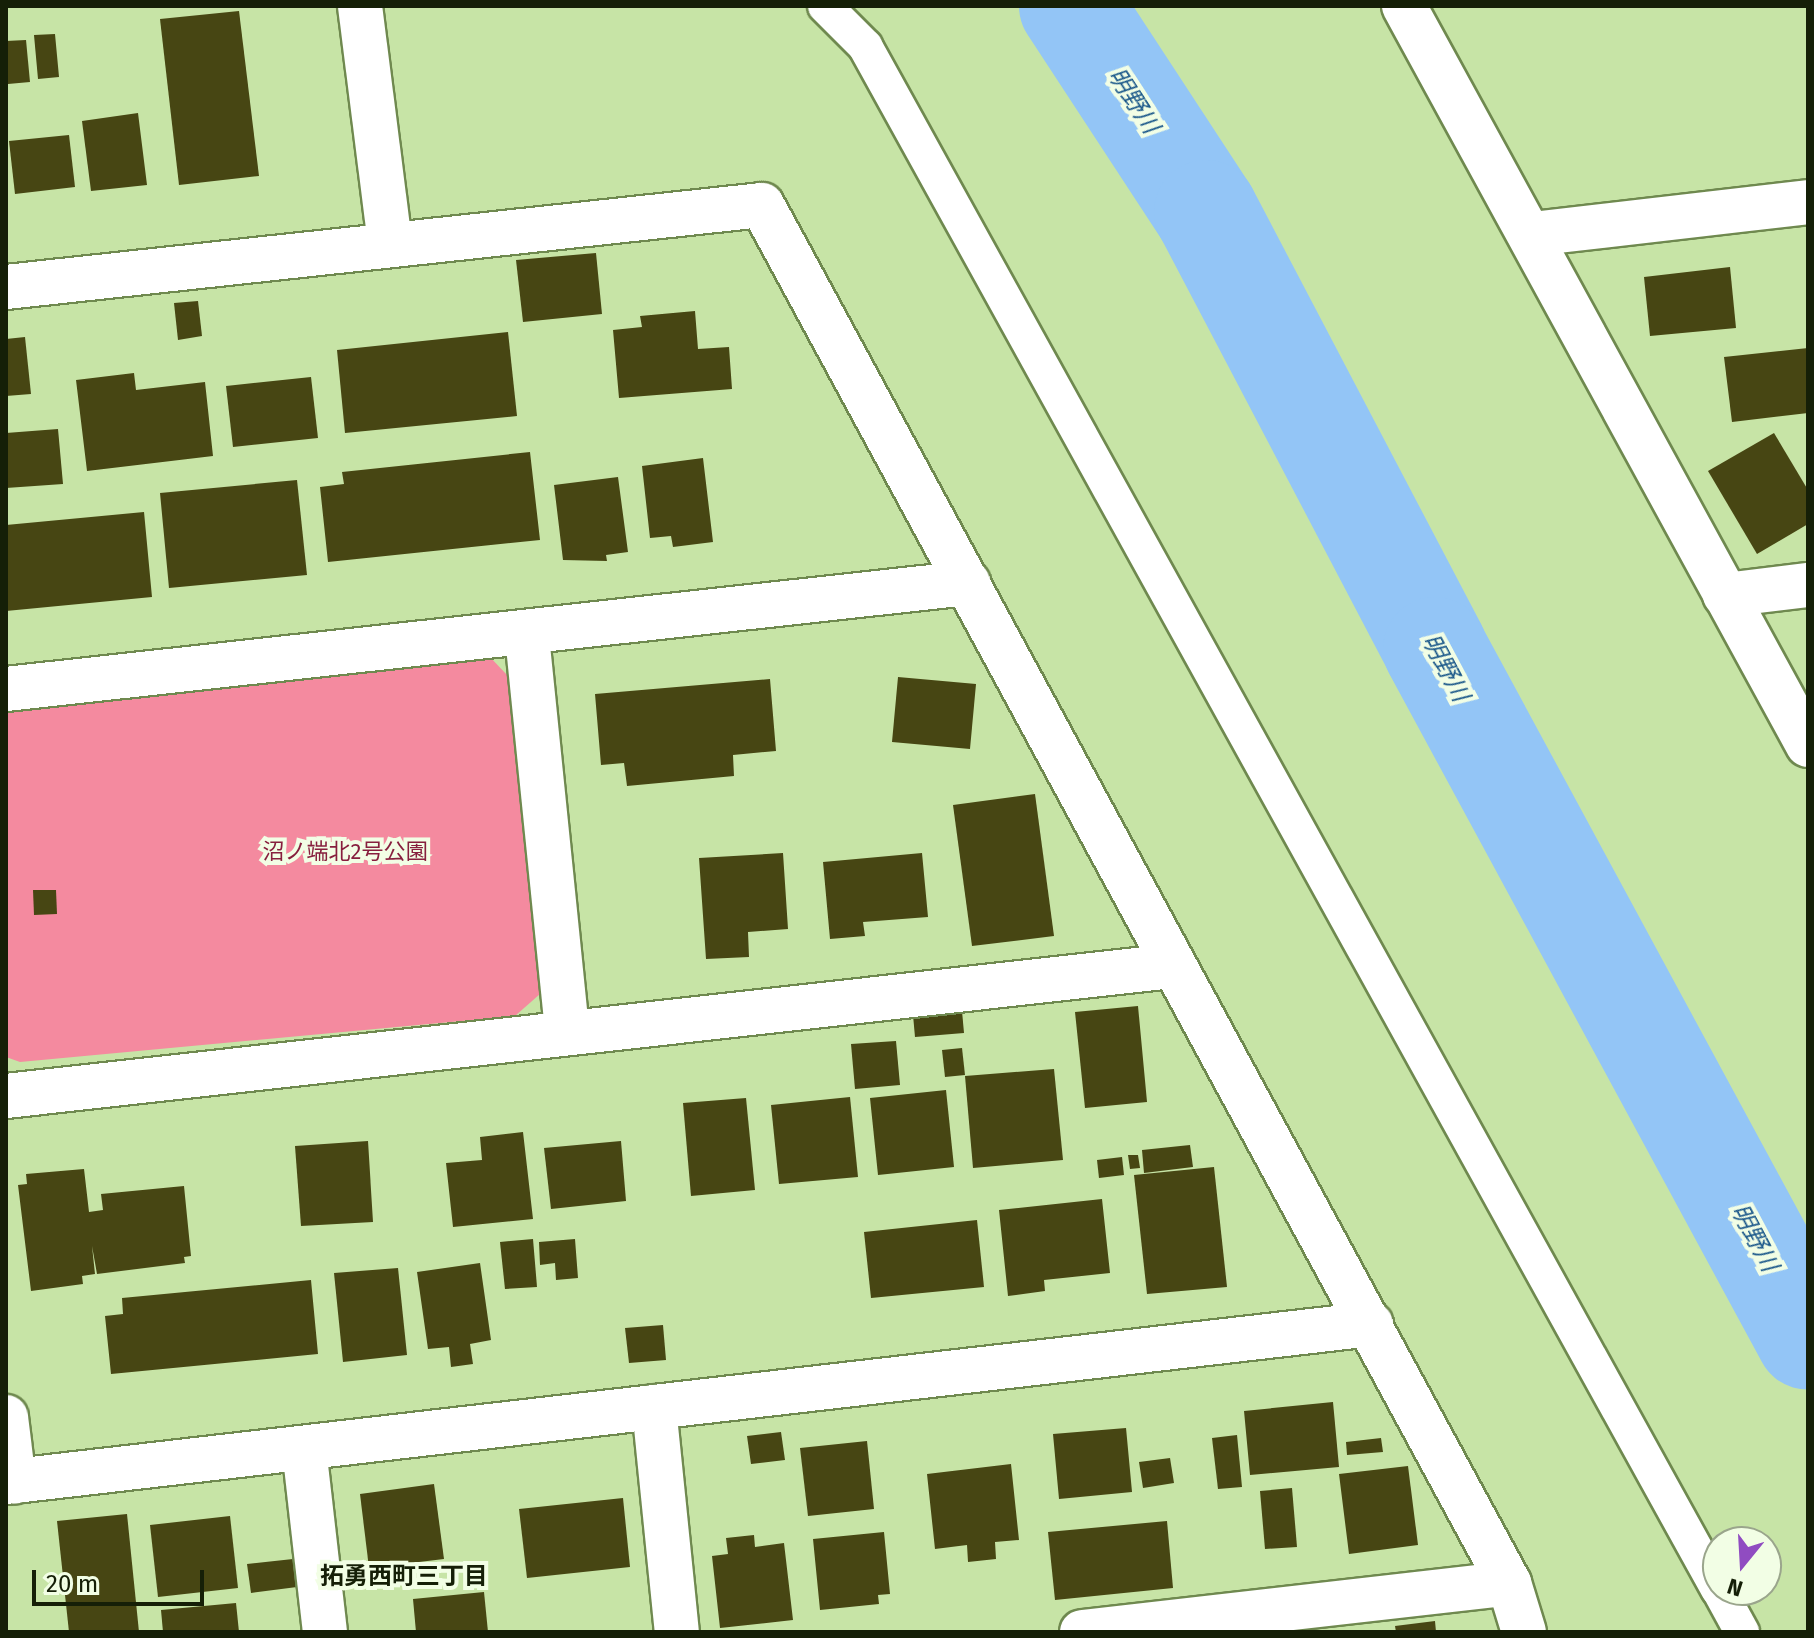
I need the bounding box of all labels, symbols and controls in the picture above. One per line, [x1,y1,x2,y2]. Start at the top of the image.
water label: 明野川 [1101,63,1165,139]
water label: 明野川 [1415,629,1475,707]
park label: 沼ノ端北2号公園 [263,839,427,865]
water label: 明野川 [1724,1199,1784,1277]
north arrow [1702,1526,1782,1606]
scale bar [36,1554,208,1604]
district label: 拓勇西町三丁目 [320,1563,488,1591]
text: 20 m [46,1570,98,1598]
text: N [1724,1572,1746,1602]

